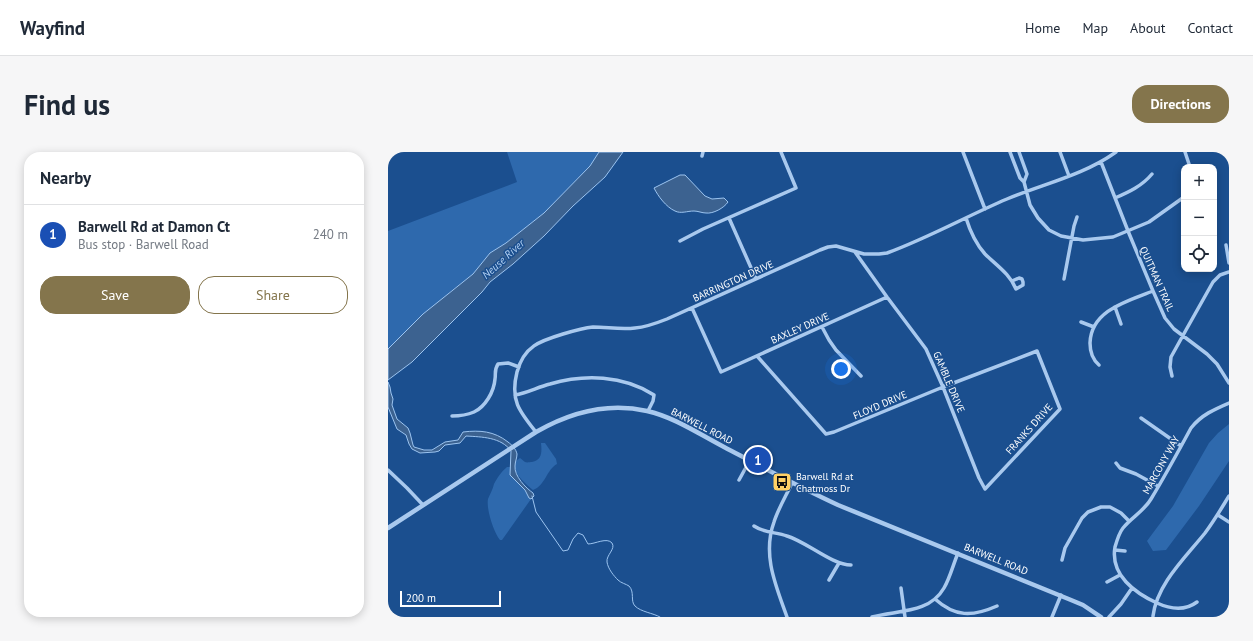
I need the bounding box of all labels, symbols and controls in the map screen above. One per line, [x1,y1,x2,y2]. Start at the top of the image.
text: Wayfind [20,16,85,40]
text: Home [1025,19,1060,37]
text: Map [1082,19,1108,37]
text: About [1130,19,1166,37]
text: Contact [1188,19,1233,37]
button: Directions [1132,85,1229,123]
text: Find us [24,86,110,123]
map controls [1181,164,1217,272]
button: + [1181,164,1217,200]
text: Nearby [40,167,91,189]
button: − [1181,200,1217,236]
text: Barwell Rd at Damon Ct [78,217,230,236]
text: 1 [49,226,57,243]
text: 240 m [313,226,348,243]
water label: Neuse River [479,235,528,282]
text: Bus stop · Barwell Road [78,236,209,253]
button: locate [1181,236,1217,272]
street label: QUITMAN TRAIL [1137,244,1177,314]
street label: BARRINGTON DRIVE [691,257,775,305]
button: Save [40,276,190,314]
button: Share [198,276,348,314]
street label: BAXLEY DRIVE [769,309,831,347]
street label: GAMBLE DRIVE [930,349,968,415]
your location [831,359,851,379]
street label: FLOYD DRIVE [851,388,909,422]
street label: FRANKS DRIVE [1003,401,1055,457]
street label: BARWELL ROAD [669,405,735,447]
street label: MARCONY WAY [1140,433,1183,497]
pin: 1 [745,445,771,475]
place label: Barwell Rd at Chatmoss Dr [796,470,854,495]
bus stop icon: Barwell Rd at Chatmoss Dr [771,471,793,493]
street label: BARWELL ROAD [962,540,1030,578]
scale bar [400,589,501,608]
text: 200 m [406,591,436,605]

